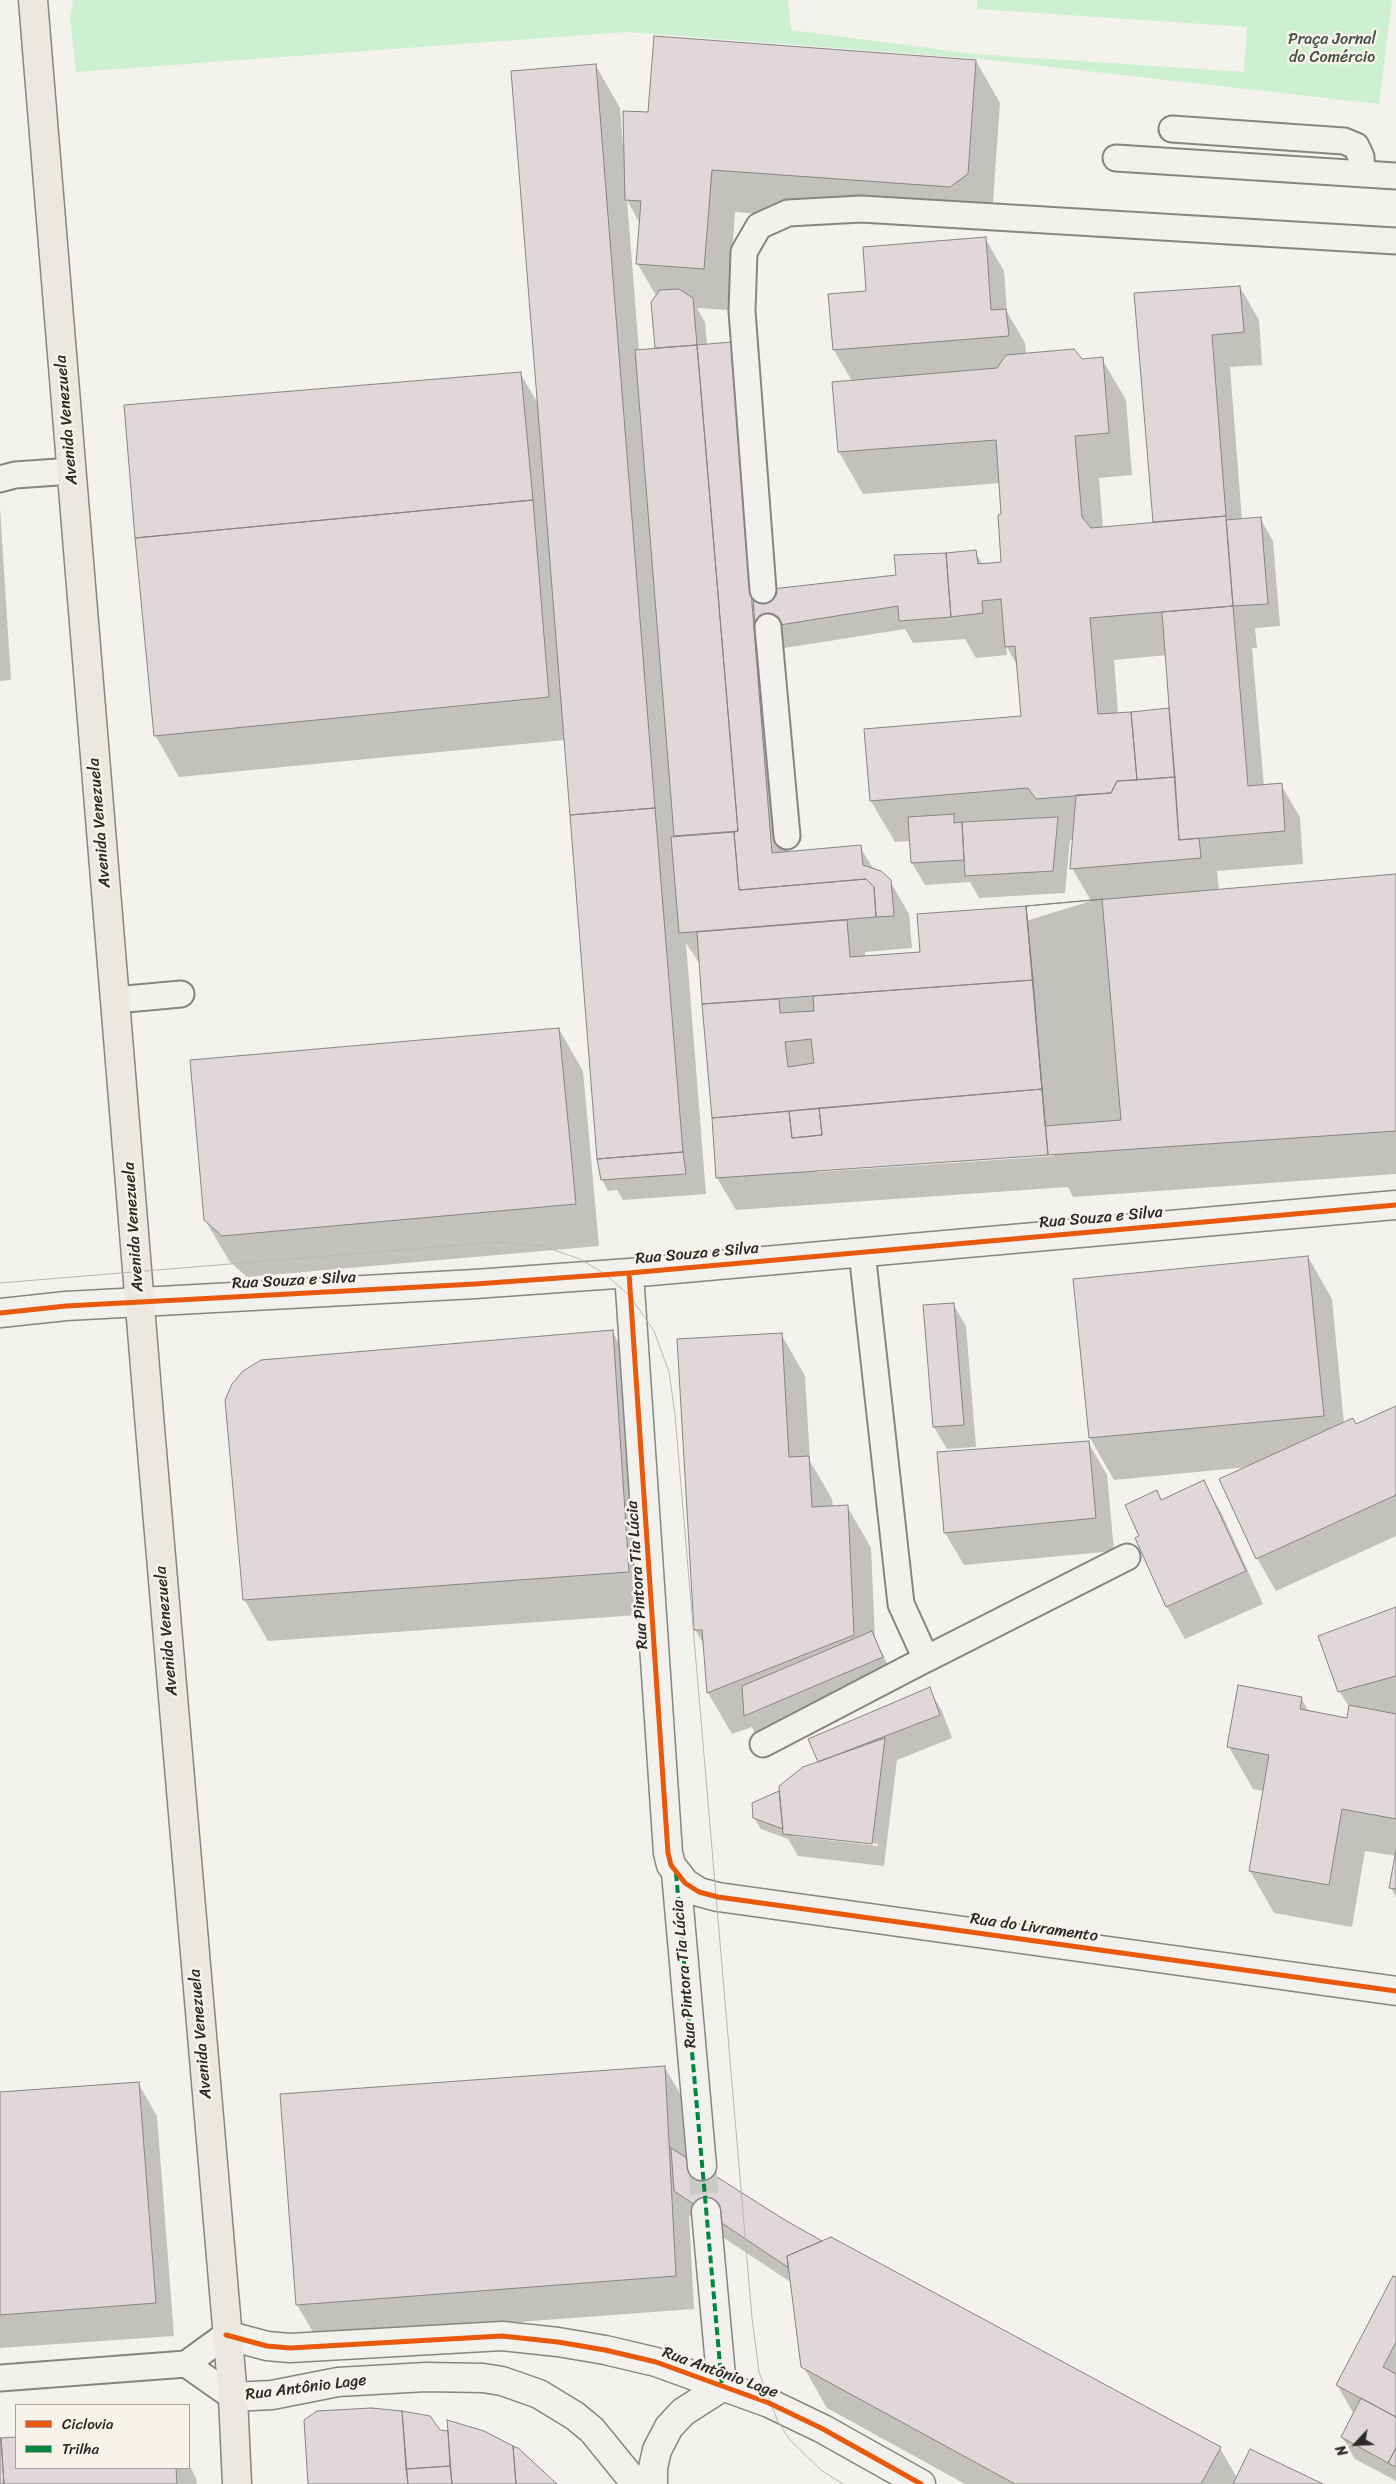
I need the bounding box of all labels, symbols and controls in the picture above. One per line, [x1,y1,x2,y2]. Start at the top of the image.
park label: Praça Jornal do Comércio [1288,30,1376,68]
street label: Avenida Venezuela [52,354,82,486]
street label: Avenida Venezuela [85,757,115,889]
street label: Avenida Venezuela [120,1161,148,1293]
street label: Rua Souza e Silva [1038,1203,1164,1233]
street label: Rua Souza e Silva [634,1239,760,1269]
street label: Rua Souza e Silva [232,1268,356,1294]
street label: Rua Pintora Tia Lúcia [623,1500,653,1650]
street label: Avenida Venezuela [152,1565,182,1697]
street label: Rua Pintora Tia Lúcia [669,1899,701,2049]
street label: Rua do Livramento [969,1910,1099,1946]
street label: Avenida Venezuela [186,1968,216,2100]
street label: Rua Antônio Lage [659,2343,781,2403]
street label: Rua Antônio Lage [244,2371,368,2405]
legend [15,2404,190,2469]
text: Ciclovia [62,2411,114,2437]
north arrow [1331,2419,1381,2469]
text: Trilha [62,2436,99,2462]
text: N [1329,2441,1355,2460]

